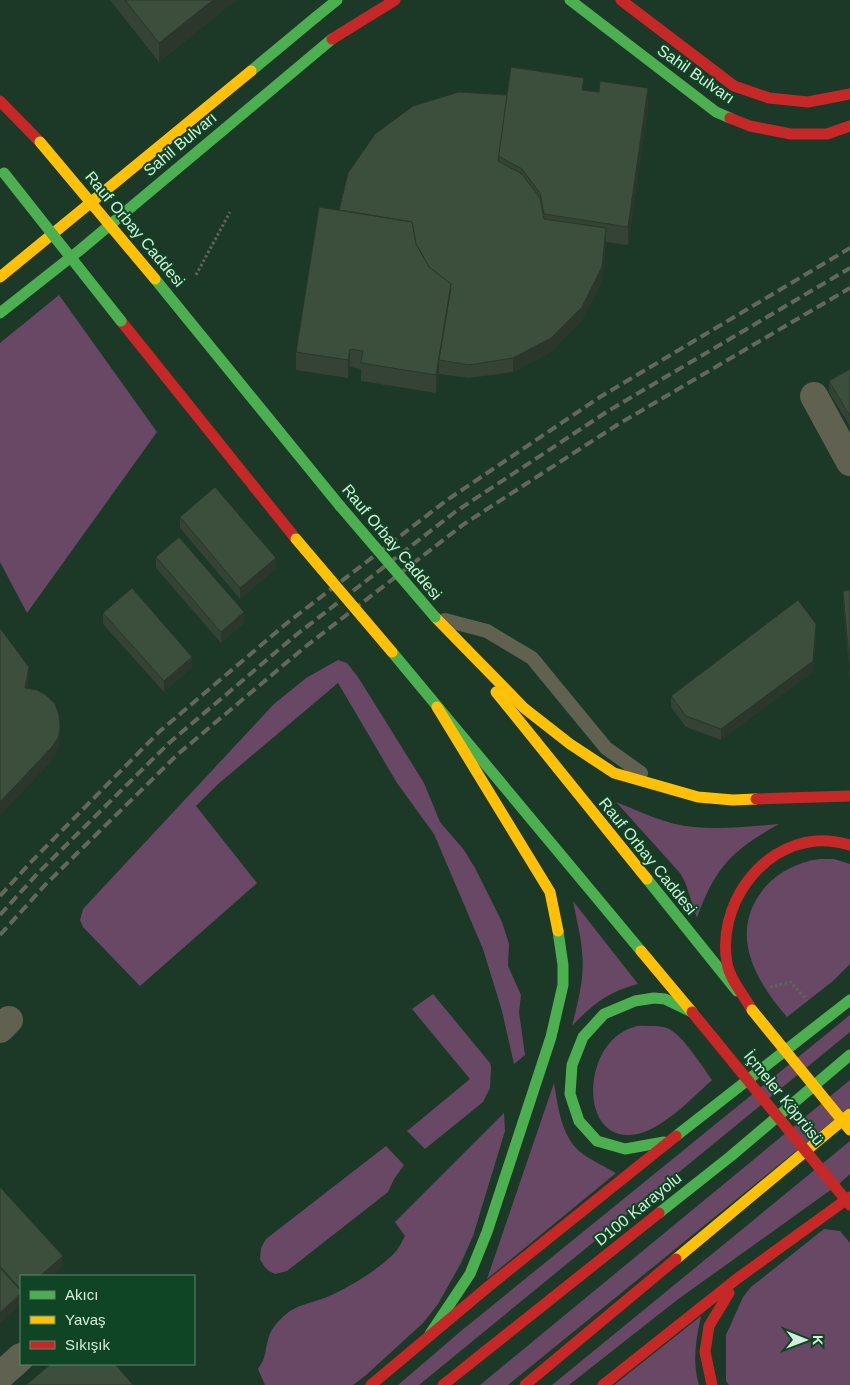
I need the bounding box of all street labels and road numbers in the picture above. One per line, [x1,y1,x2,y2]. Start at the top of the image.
street label: Sahil Bulvarı [654,41,738,107]
street label: Sahil Bulvarı [140,109,220,179]
street label: Rauf Orbay Caddesi [82,168,188,290]
street label: Rauf Orbay Caddesi [339,481,445,603]
street label: Rauf Orbay Caddesi [596,794,700,918]
street label: İçmeler Köprüsü [741,1047,828,1149]
street label: D100 Karayolu [592,1169,684,1249]

